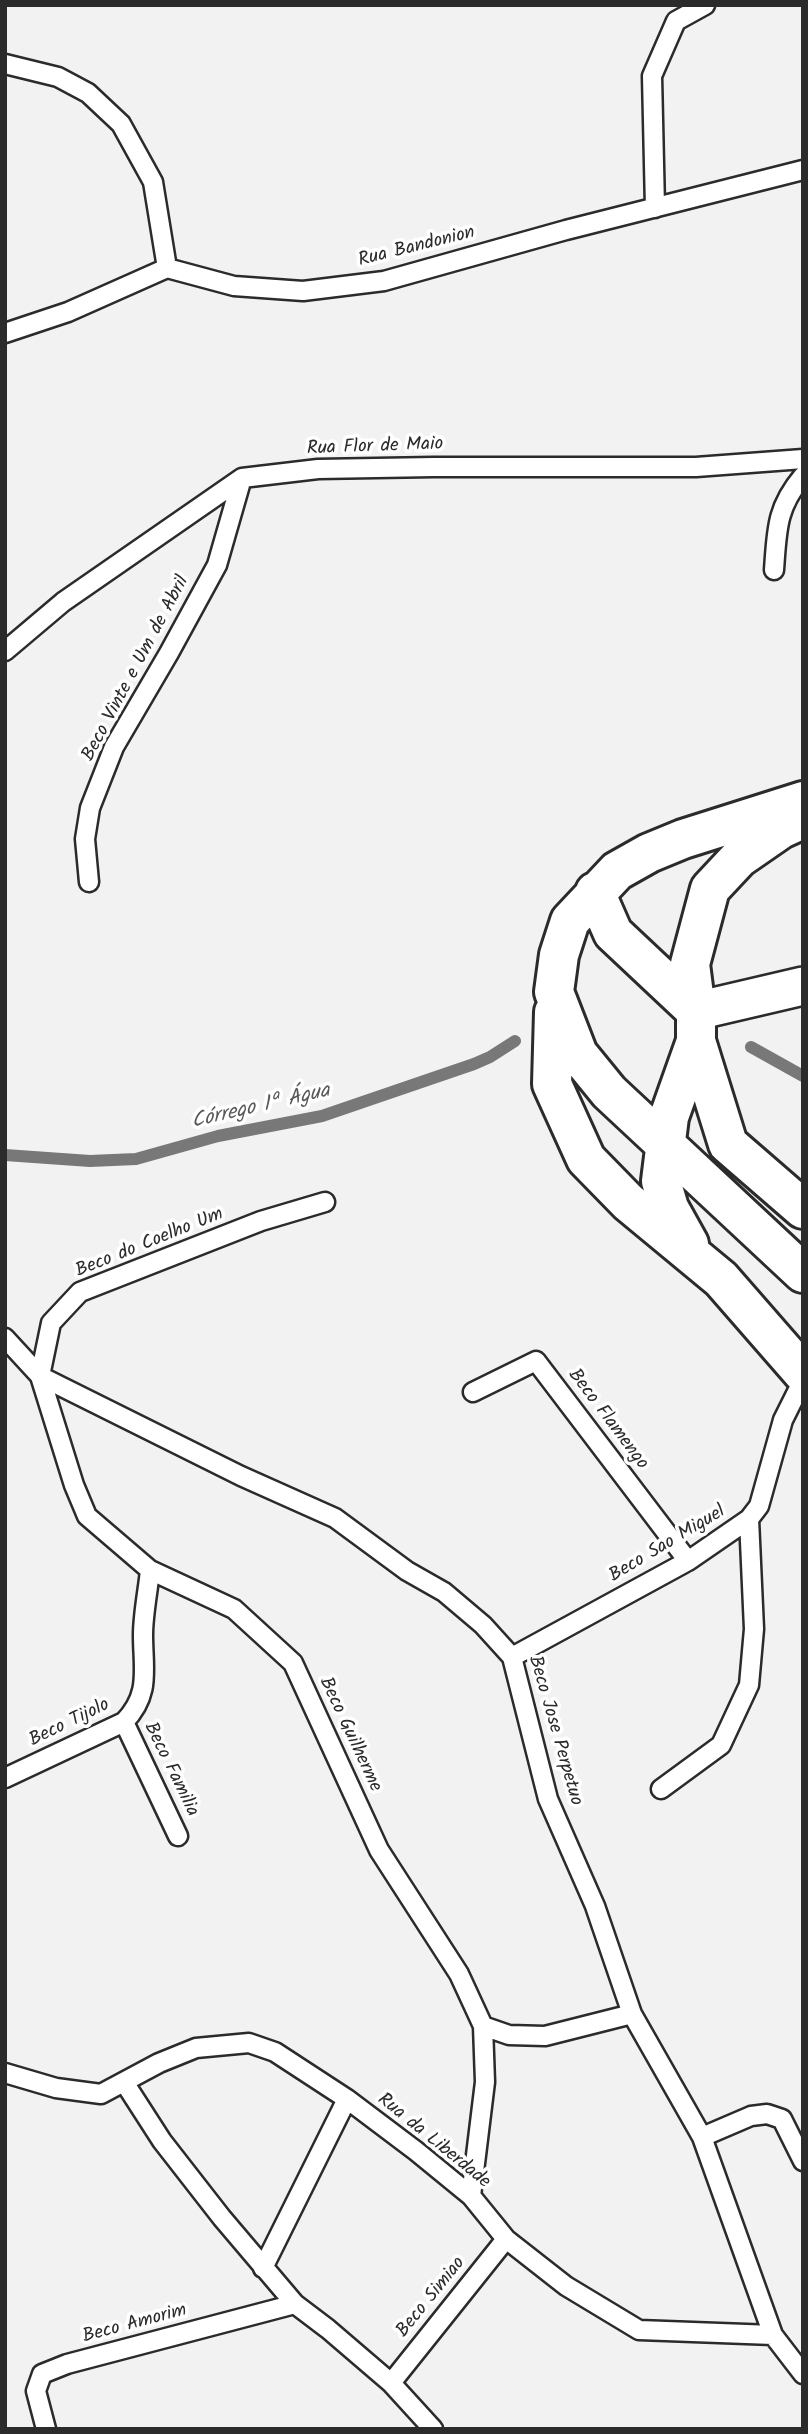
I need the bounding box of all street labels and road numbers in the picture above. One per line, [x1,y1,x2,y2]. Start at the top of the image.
street label: Rua Bandonion [356,222,478,274]
street label: Rua Flor de Maio [306,434,444,462]
street label: Beco Vinte e Um de Abril [78,572,196,766]
street label: Beco do Coelho Um [73,1204,227,1284]
street label: Beco Flamengo [562,1365,652,1475]
street label: Beco Sao Miguel [606,1501,730,1589]
street label: Beco Jose Perpetuo [522,1653,586,1809]
street label: Beco Guilherme [312,1674,386,1796]
street label: Beco Tijolo [26,1695,114,1753]
street label: Beco Familia [137,1719,203,1821]
street label: Rua da Liberdade [372,2089,494,2195]
street label: Beco Simiao [393,2253,471,2343]
street label: Beco Amorim [81,2300,189,2350]

